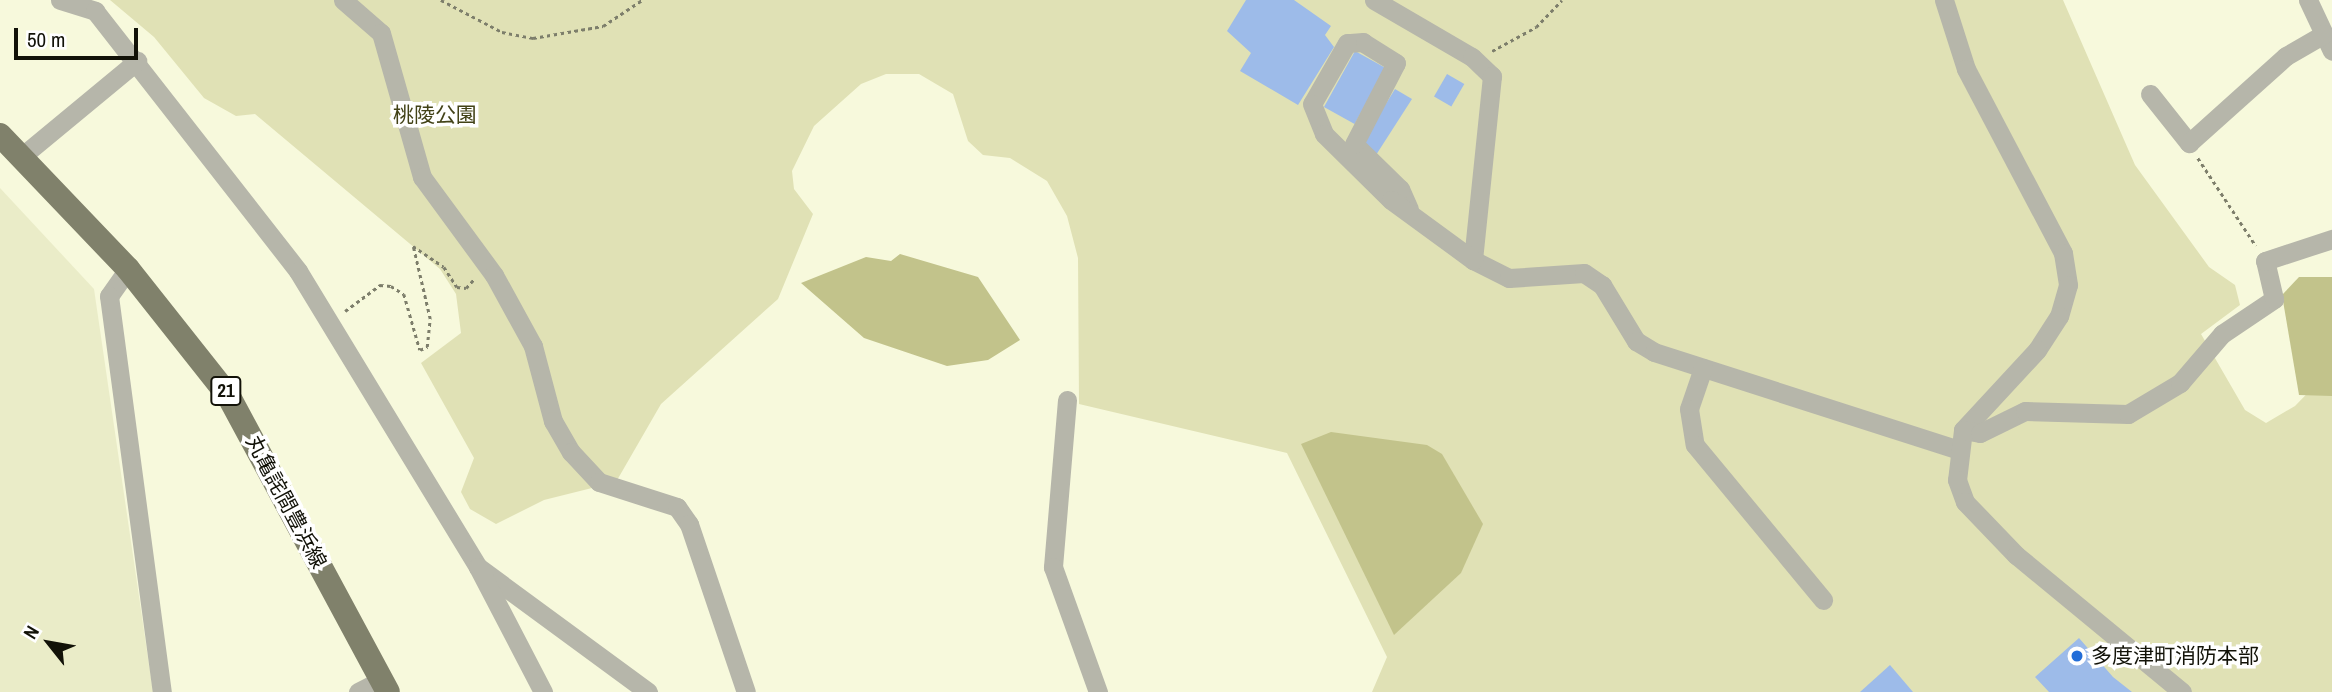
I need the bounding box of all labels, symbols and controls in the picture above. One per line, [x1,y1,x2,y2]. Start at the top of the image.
scale bar [18,14,142,58]
text: 50 m [27,25,65,54]
park label: 桃陵公園 [393,102,477,128]
road number: 21 [210,376,242,406]
street label: 丸亀詫間豊浜線 [240,431,332,573]
north arrow [14,608,84,678]
text: N [17,621,45,644]
place label: 多度津町消防本部 [2091,643,2259,669]
marker: 多度津町消防本部 [2069,648,2085,664]

